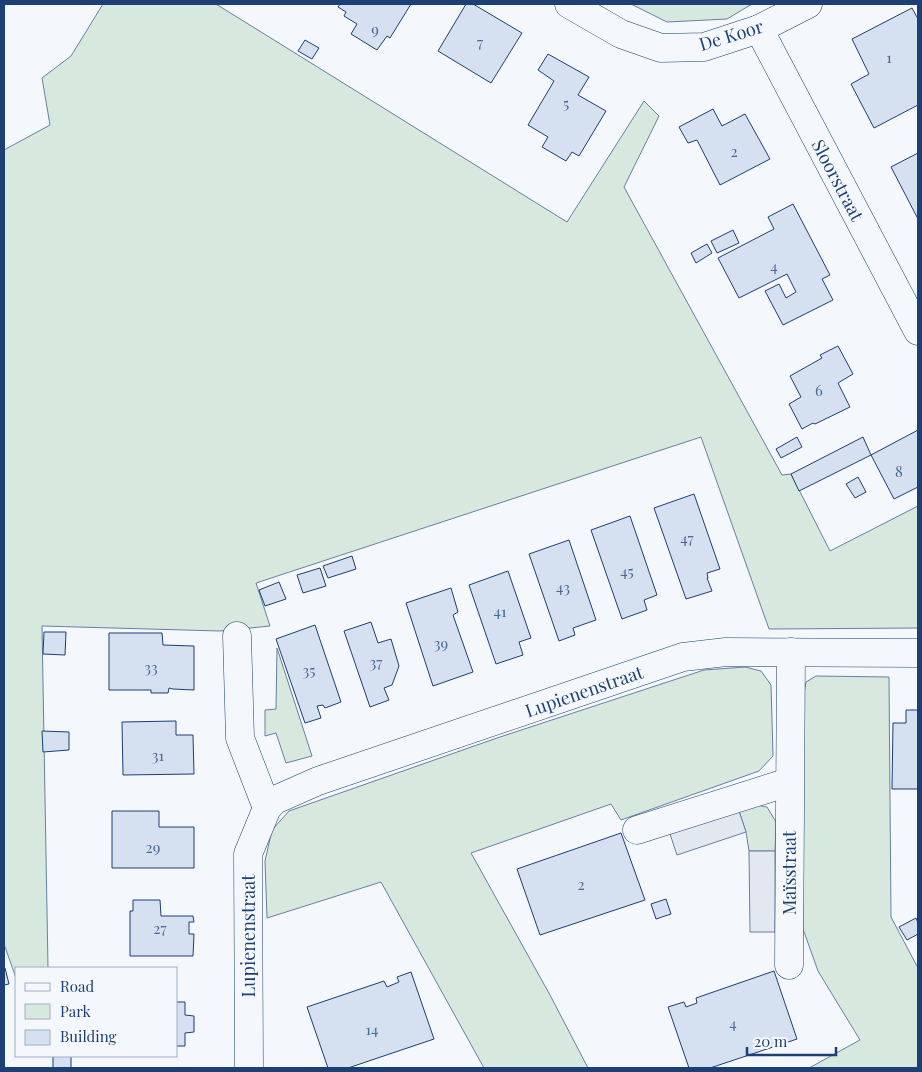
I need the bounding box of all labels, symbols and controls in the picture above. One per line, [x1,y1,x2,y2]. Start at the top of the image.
street label: De Koor [696,14,766,56]
house number: 9 [371,19,379,39]
house number: 7 [477,32,483,52]
house number: 1 [886,47,892,67]
house number: 5 [563,93,569,113]
street label: Sloorstraat [806,135,870,226]
house number: 2 [730,141,738,161]
house number: 4 [770,256,778,276]
house number: 6 [815,380,823,400]
house number: 8 [895,461,903,481]
house number: 47 [680,528,694,548]
house number: 45 [620,561,634,581]
house number: 43 [556,577,570,597]
house number: 41 [494,601,507,621]
house number: 39 [434,633,448,653]
house number: 37 [370,652,382,672]
house number: 33 [144,657,158,677]
street label: Lupienenstraat [522,659,647,722]
house number: 35 [303,660,316,680]
house number: 31 [152,745,165,765]
street label: Maïsstraat [777,830,801,915]
house number: 29 [146,837,160,857]
street label: Lupienenstraat [236,874,260,998]
house number: 2 [577,874,585,894]
house number: 27 [153,918,167,938]
legend [15,967,178,1057]
text: Road [60,976,94,996]
text: Park [60,1001,92,1021]
house number: 4 [729,1013,737,1033]
house number: 14 [366,1019,378,1039]
scale bar [747,1024,836,1056]
text: Building [60,1026,117,1046]
text: 20 m [754,1031,788,1051]

